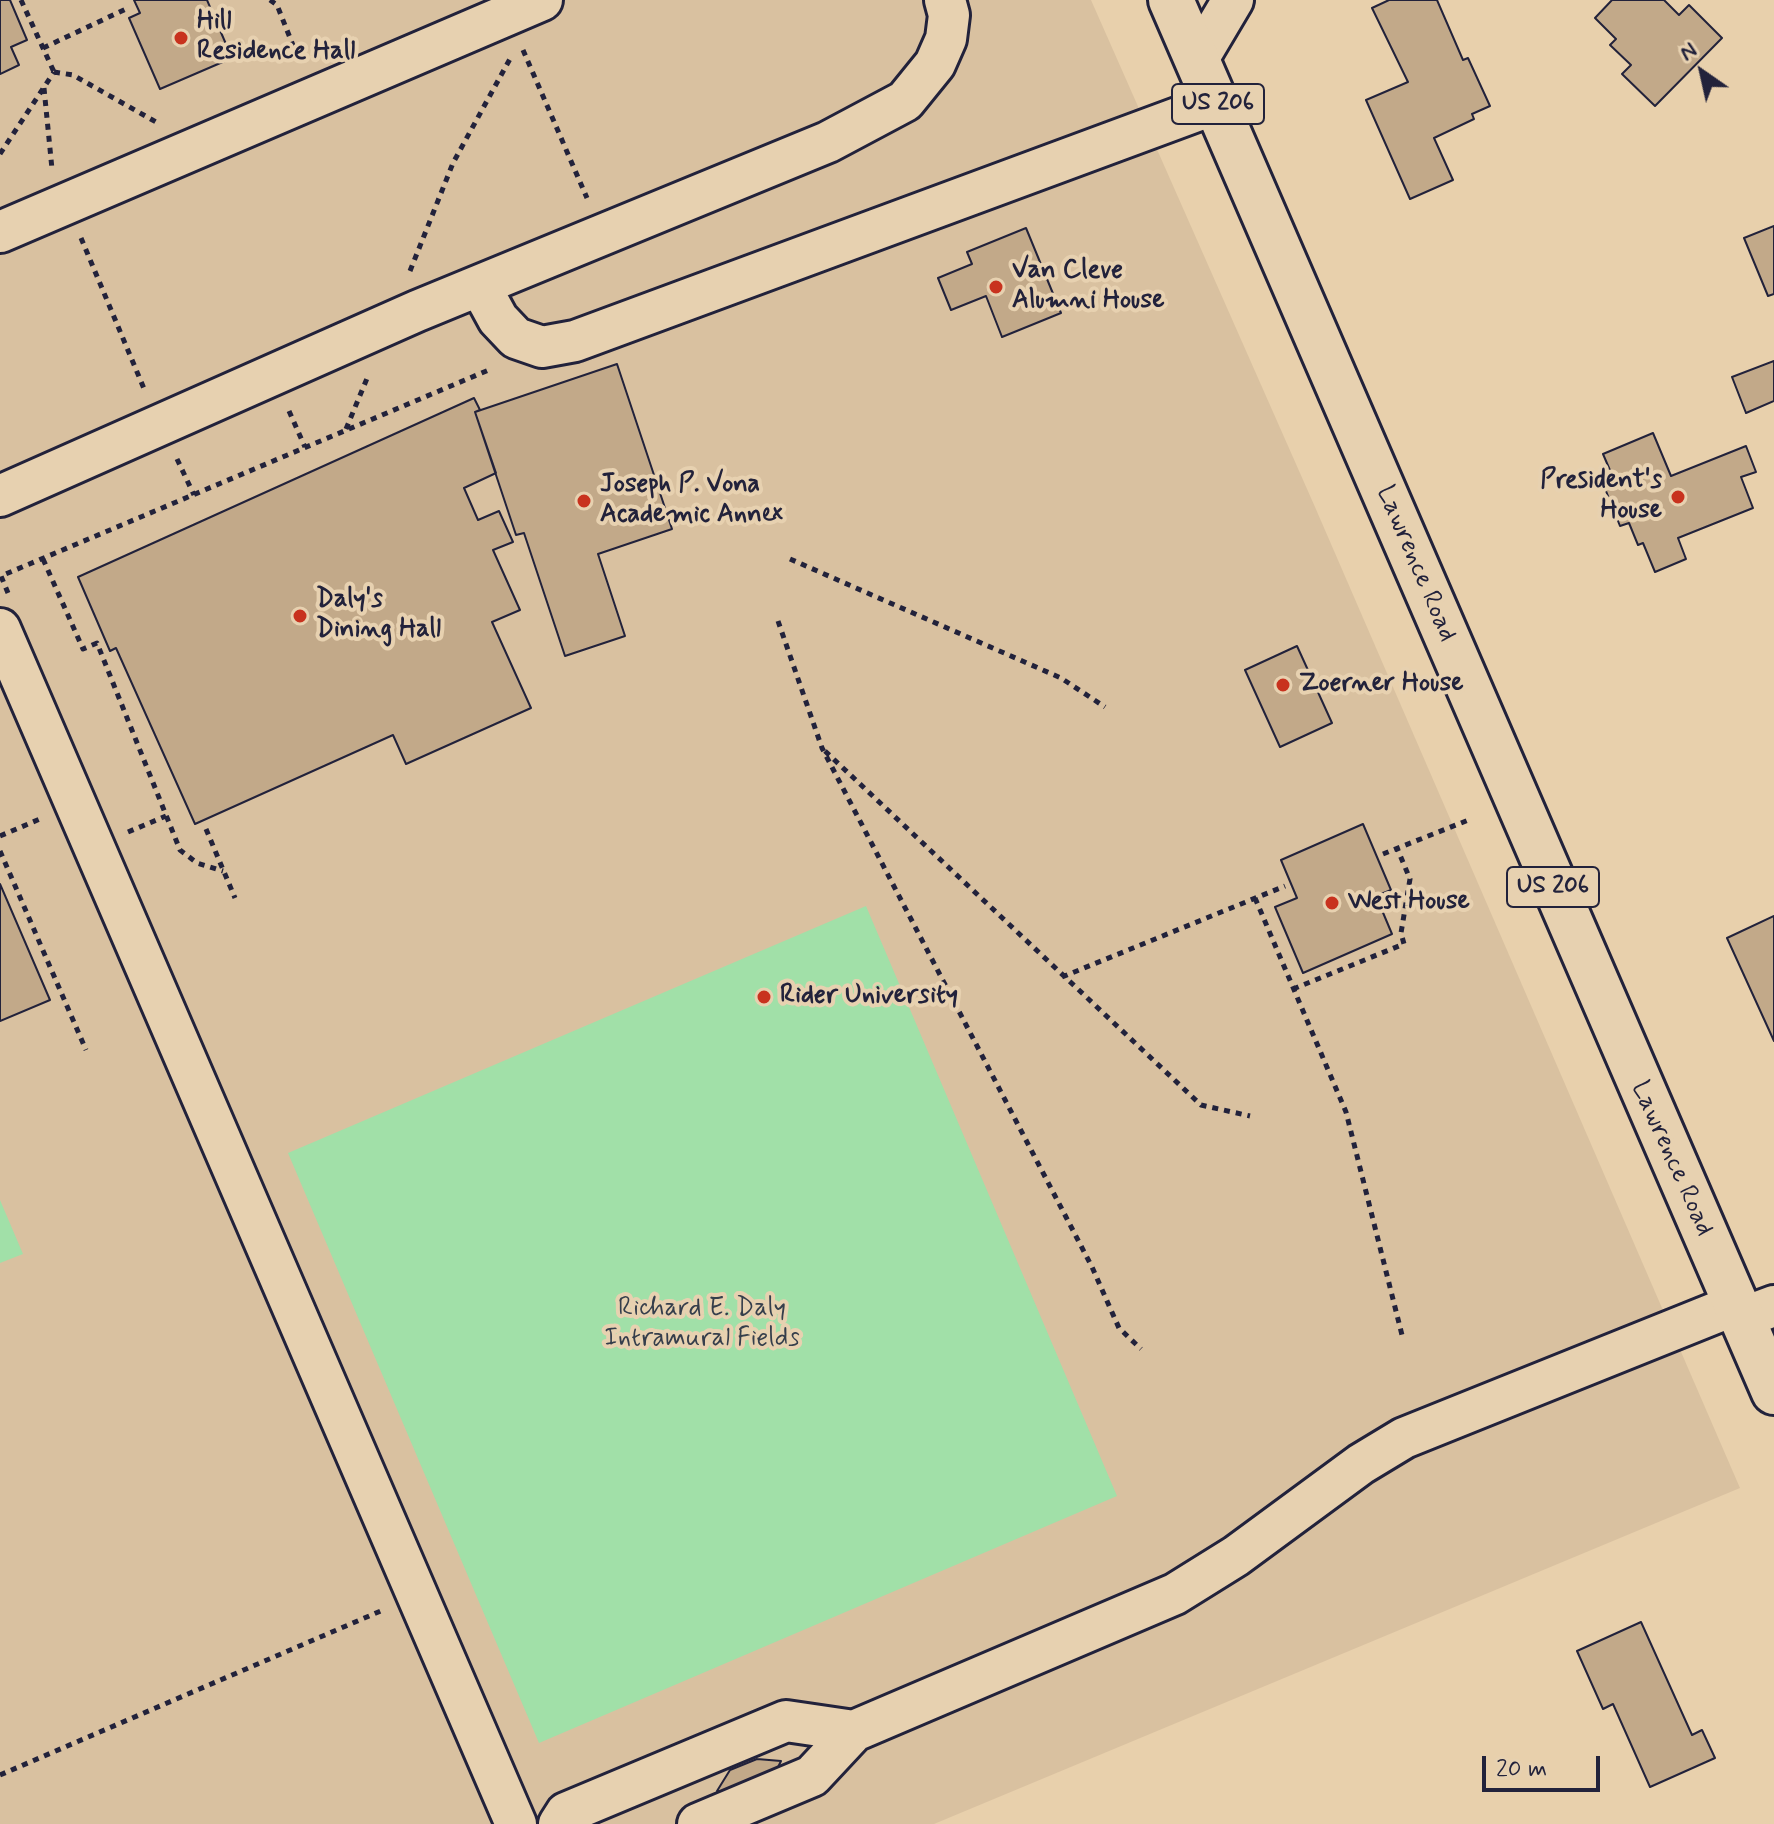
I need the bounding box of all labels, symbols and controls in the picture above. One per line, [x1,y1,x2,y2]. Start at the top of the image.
place label: Hill Residence Hall [197,7,355,68]
marker: Hill Residence Hall [172,29,190,47]
north arrow [1662,32,1742,112]
text: N [1675,36,1702,68]
road number: US 206 [1172,84,1264,124]
place label: Van Cleve Alumni House [1012,256,1164,318]
marker: Van Cleve Alumni House [987,278,1005,296]
place label: President's House [1540,466,1662,528]
place label: Joseph P. Vona Academic Annex [600,470,783,532]
street label: Lawrence Road [1368,481,1462,647]
marker: President's House [1669,488,1687,506]
marker: Joseph P. Vona Academic Annex [575,492,593,510]
place label: Daly's Dining Hall [316,585,441,646]
marker: Daly's Dining Hall [291,607,309,625]
place label: Zoerner House [1299,669,1464,701]
marker: Zoerner House [1274,676,1292,694]
road number: US 206 [1507,867,1599,907]
place label: West House [1348,887,1470,919]
marker: West House [1323,894,1341,912]
place label: Rider University [780,981,958,1013]
marker: Rider University [755,988,773,1006]
street label: Lawrence Road [1623,1077,1719,1241]
park label: Richard E. Daly Intramural Fields [604,1294,800,1356]
scale bar [1486,1740,1604,1790]
text: 20 m [1496,1754,1547,1785]

